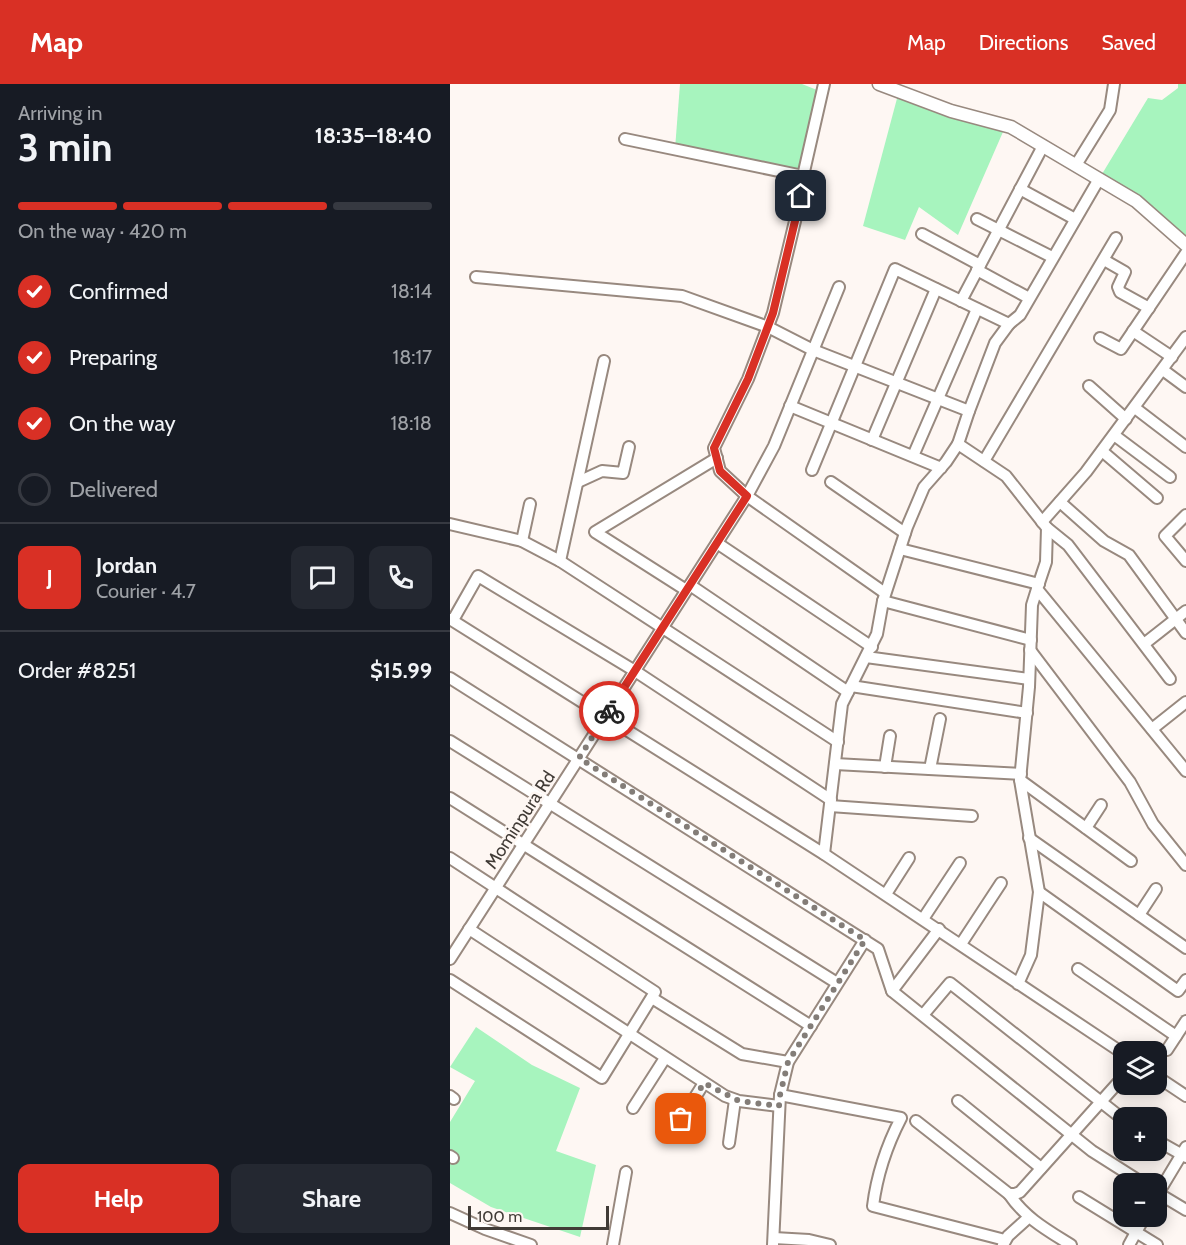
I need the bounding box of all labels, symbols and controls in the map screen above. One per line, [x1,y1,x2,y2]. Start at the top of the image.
text: Map [30,25,83,59]
text: Map [907,30,946,55]
text: Directions [979,30,1068,55]
text: Saved [1101,30,1156,55]
text: Arriving in [18,101,102,125]
text: 18:35–18:40 [315,122,432,149]
text: 3 min [18,123,113,171]
pin [775,170,826,221]
icon: home [784,179,817,212]
text: On the way · 420 m [18,219,187,243]
icon: check [18,275,51,308]
text: Confirmed [69,278,168,305]
text: 18:14 [391,279,432,303]
icon: check [18,341,51,374]
text: Preparing [69,344,157,371]
text: 18:17 [393,345,432,369]
icon: check [18,407,51,440]
text: On the way [69,410,176,437]
text: 18:18 [391,411,432,435]
text: Delivered [69,476,158,503]
button: chat [291,546,354,609]
button: phone [369,546,432,609]
text: Jordan [96,552,157,579]
text: J [46,564,53,591]
text: Courier · 4.7 [96,579,196,603]
text: Order #8251 [18,657,136,684]
text: $15.99 [370,657,432,684]
courier [579,681,639,741]
icon: bike [593,695,626,728]
street label: Mominpura Rd [480,767,560,873]
map controls [1113,1041,1167,1227]
button: layers [1113,1041,1167,1095]
pin [655,1093,706,1144]
icon: bag [664,1102,697,1135]
button: + [1113,1107,1167,1161]
button: Help [18,1164,219,1233]
button: Share [231,1164,432,1233]
button: − [1113,1173,1167,1227]
scale bar [468,1203,609,1230]
text: 100 m [477,1207,522,1226]

